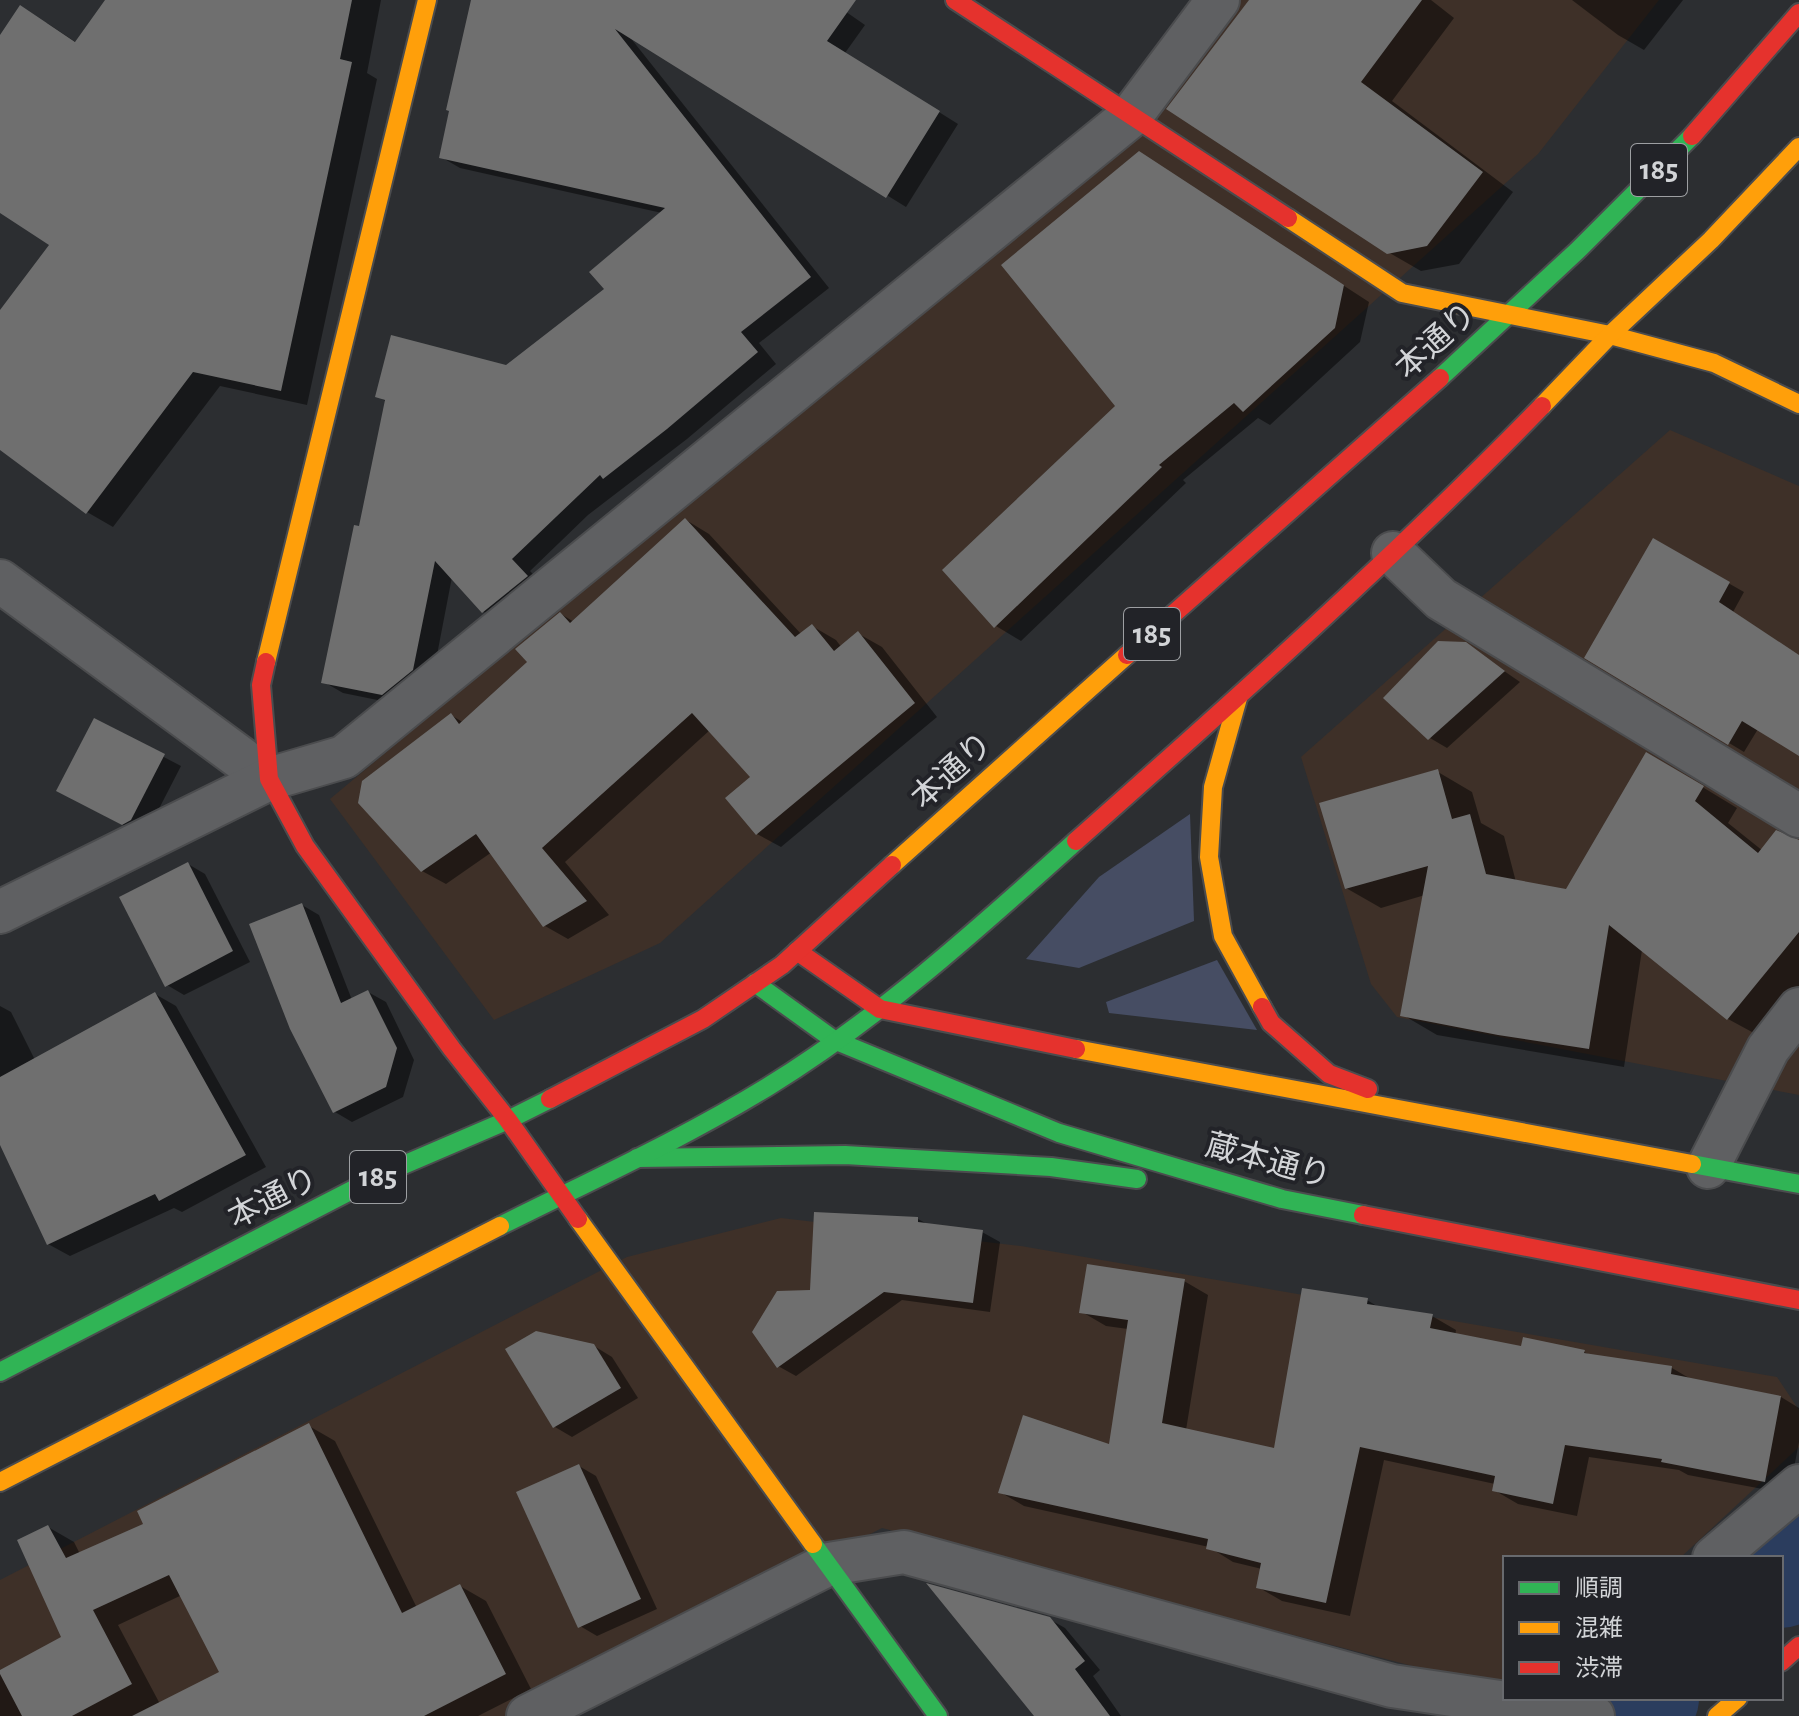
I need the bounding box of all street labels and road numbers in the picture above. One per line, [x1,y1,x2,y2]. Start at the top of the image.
road number: 185 [1631,144,1687,196]
street label: 本通り [1389,296,1482,385]
road number: 185 [1124,608,1180,660]
street label: 本通り [905,726,998,815]
street label: 蔵本通り [1202,1128,1334,1193]
road number: 185 [350,1151,406,1203]
street label: 本通り [223,1161,323,1234]

